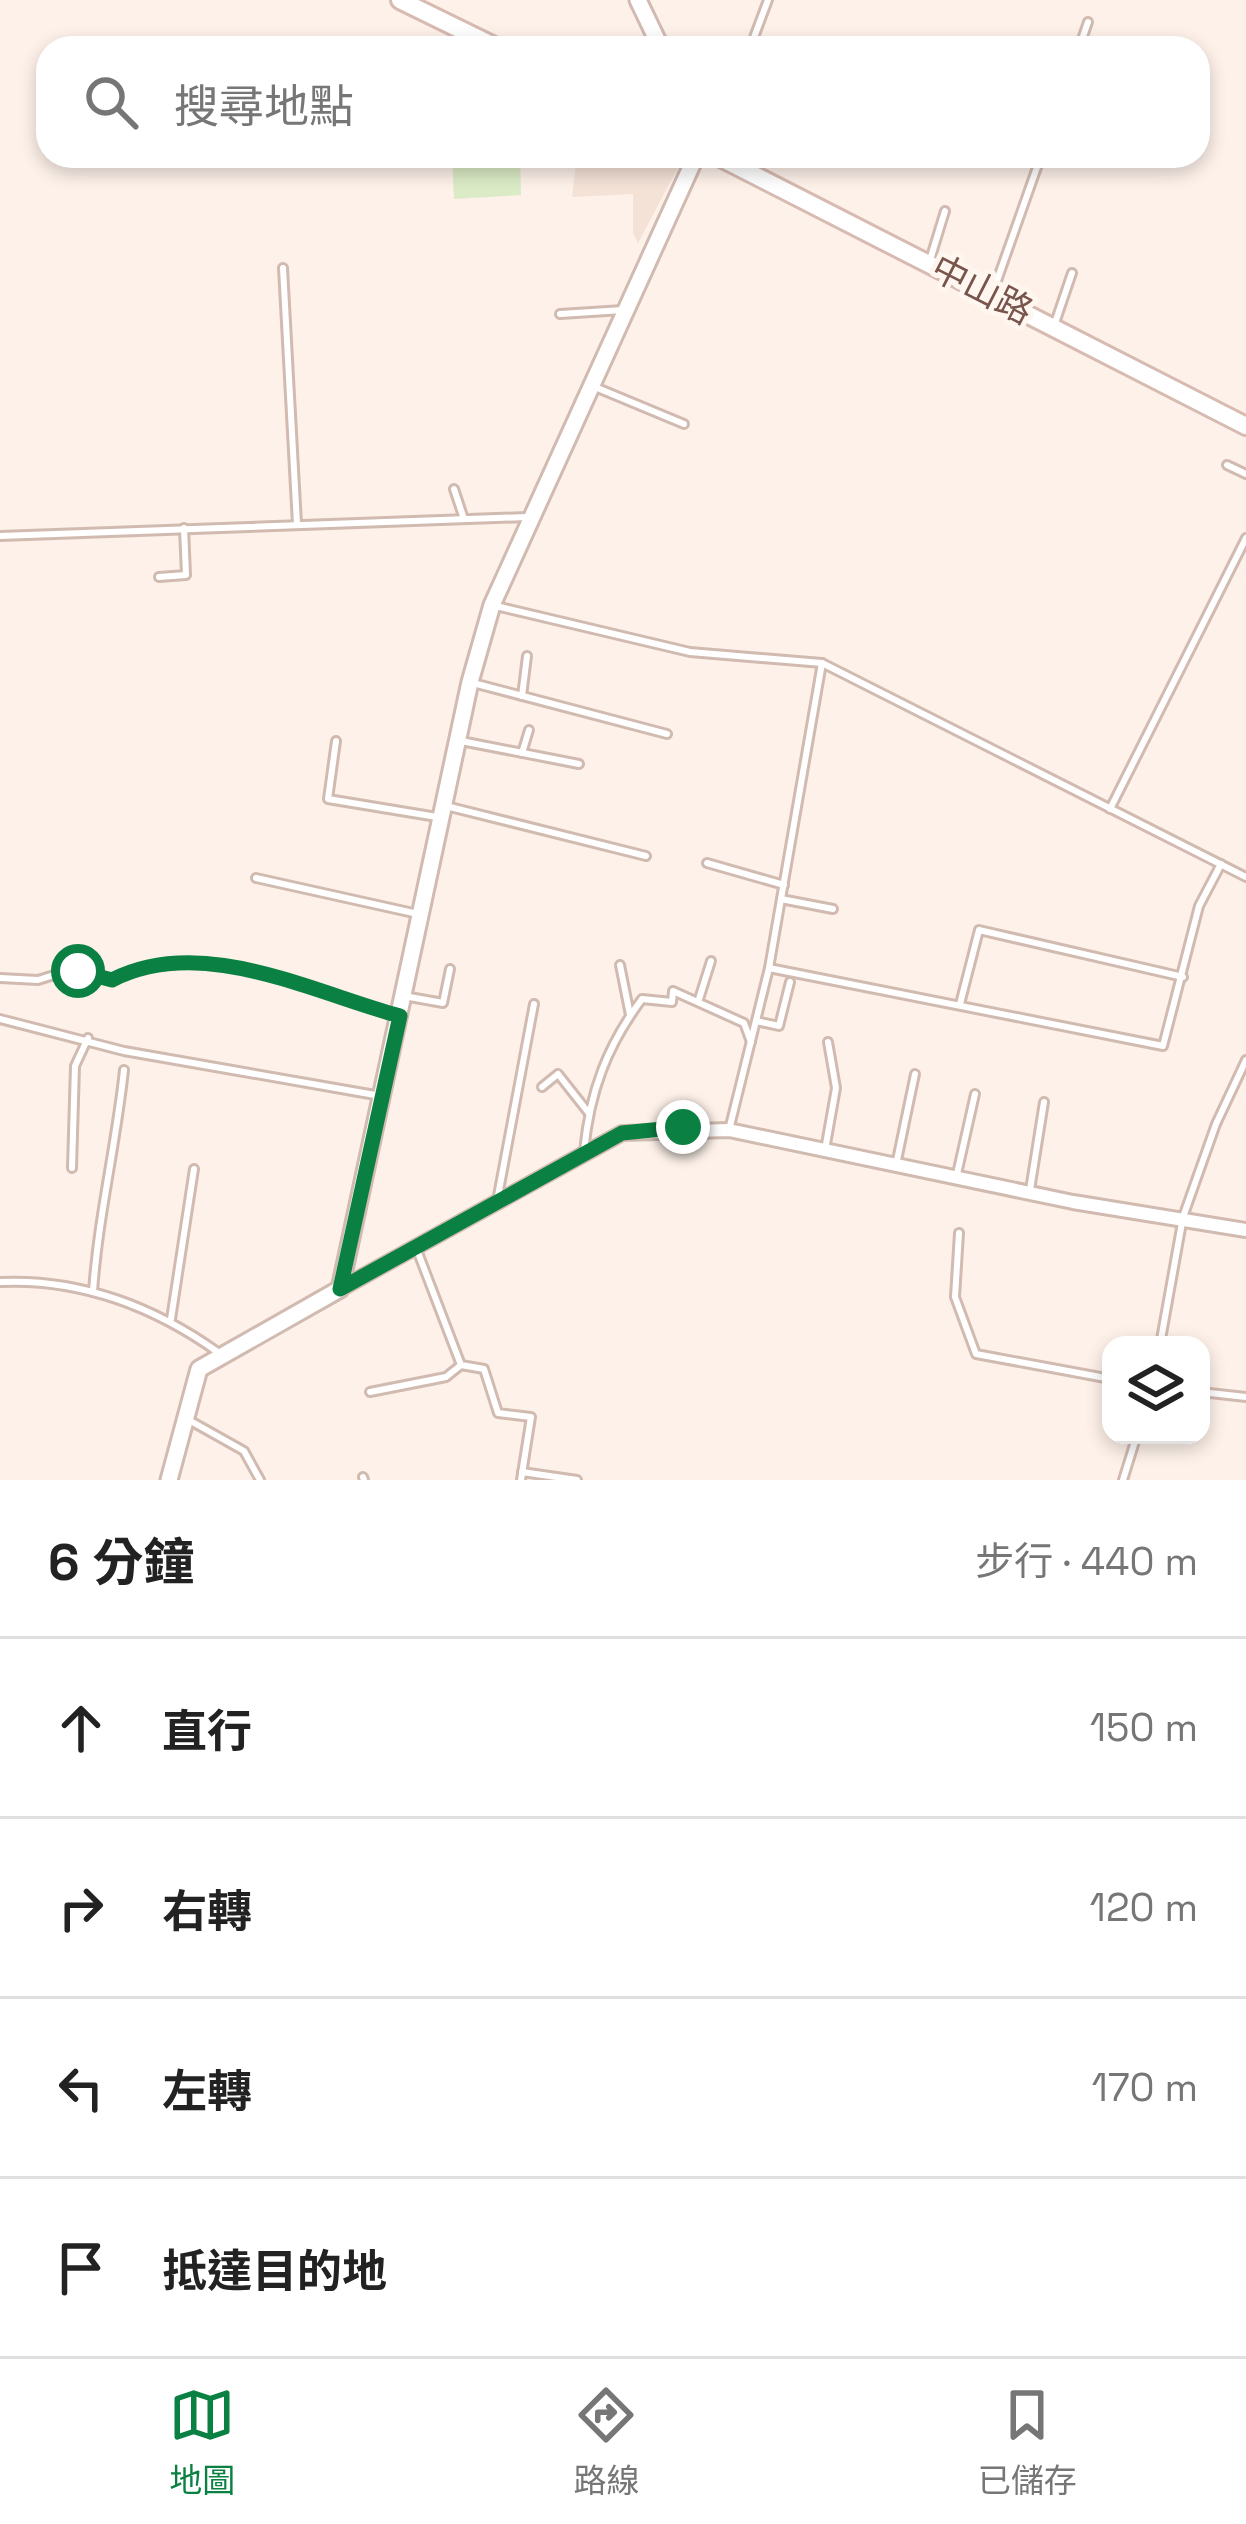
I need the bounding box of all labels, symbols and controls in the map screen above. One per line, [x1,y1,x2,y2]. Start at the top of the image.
search box [36,36,1210,168]
icon: search [78,69,144,135]
text: 搜尋地點 [174,78,354,135]
street label: 中山路 [923,245,1041,335]
route start [51,944,105,998]
route end [656,1100,710,1154]
map controls [1102,1336,1210,1444]
button: layers [1102,1336,1210,1444]
text: 6 分鐘 [48,1530,194,1595]
text: 步行 · 440 m [975,1537,1198,1586]
icon: ahead [48,1695,114,1761]
text: 直行 [162,1703,252,1760]
text: 150 m [1090,1703,1198,1752]
icon: right [48,1875,114,1941]
text: 右轉 [162,1883,252,1940]
text: 120 m [1090,1883,1198,1932]
icon: left [48,2055,114,2121]
text: 左轉 [162,2063,252,2120]
text: 170 m [1091,2063,1198,2112]
icon: arrive [48,2235,114,2301]
text: 抵達目的地 [162,2243,387,2300]
tab: 地圖 [169,2382,235,2502]
tab: 路線 [573,2382,639,2502]
tab: 已儲存 [978,2382,1077,2502]

